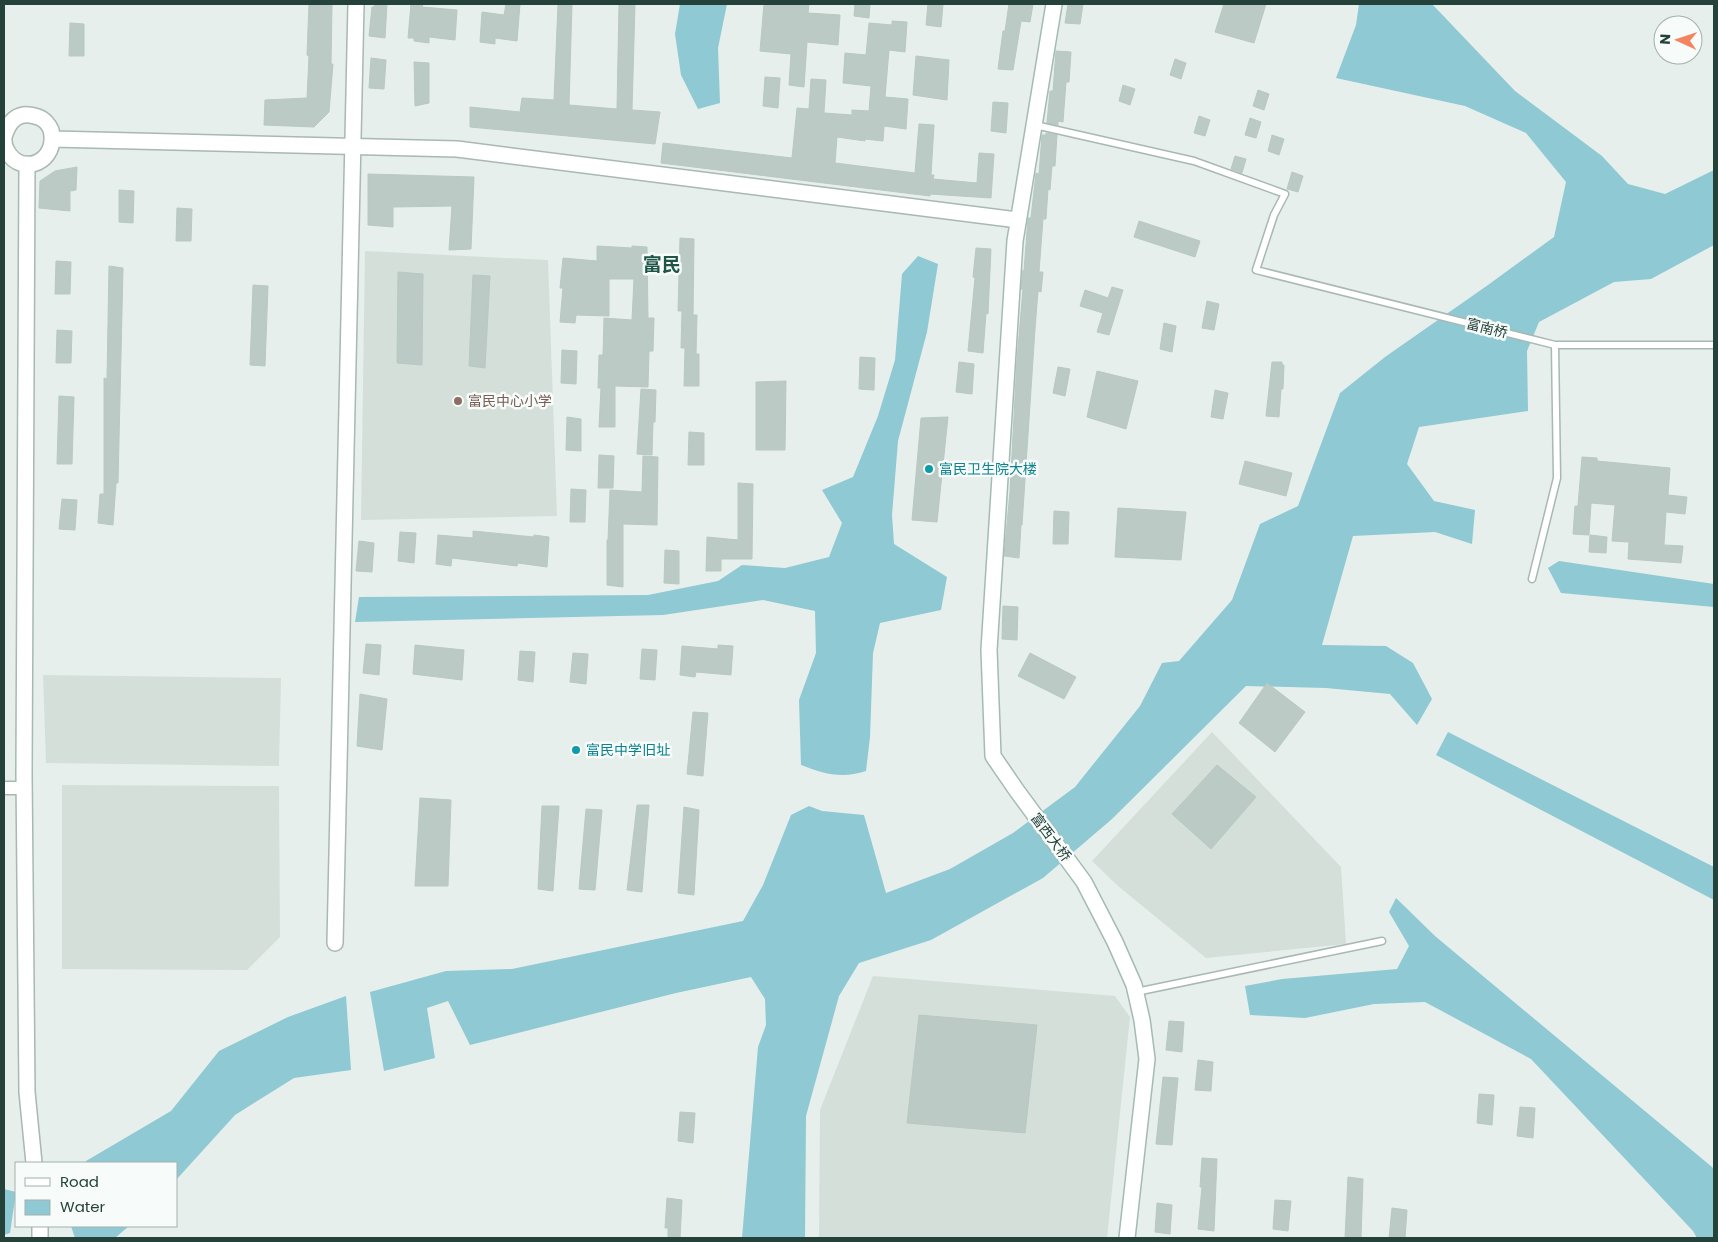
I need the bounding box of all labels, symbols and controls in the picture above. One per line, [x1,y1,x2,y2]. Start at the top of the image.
north arrow [1653,15,1703,65]
text: N [1655,34,1675,45]
district label: 富民 [643,251,681,278]
street label: 富南桥 [1464,313,1510,343]
place label: 富民中心小学 [468,391,552,411]
marker: 富民中心小学 [452,395,464,407]
place label: 富民卫生院大楼 [939,459,1037,479]
marker: 富民卫生院大楼 [923,463,935,475]
place label: 富民中学旧址 [586,740,670,760]
marker: 富民中学旧址 [570,744,582,756]
street label: 富西大桥 [1026,809,1076,865]
legend [15,1162,178,1227]
text: Road [60,1171,99,1192]
text: Water [60,1196,106,1217]

